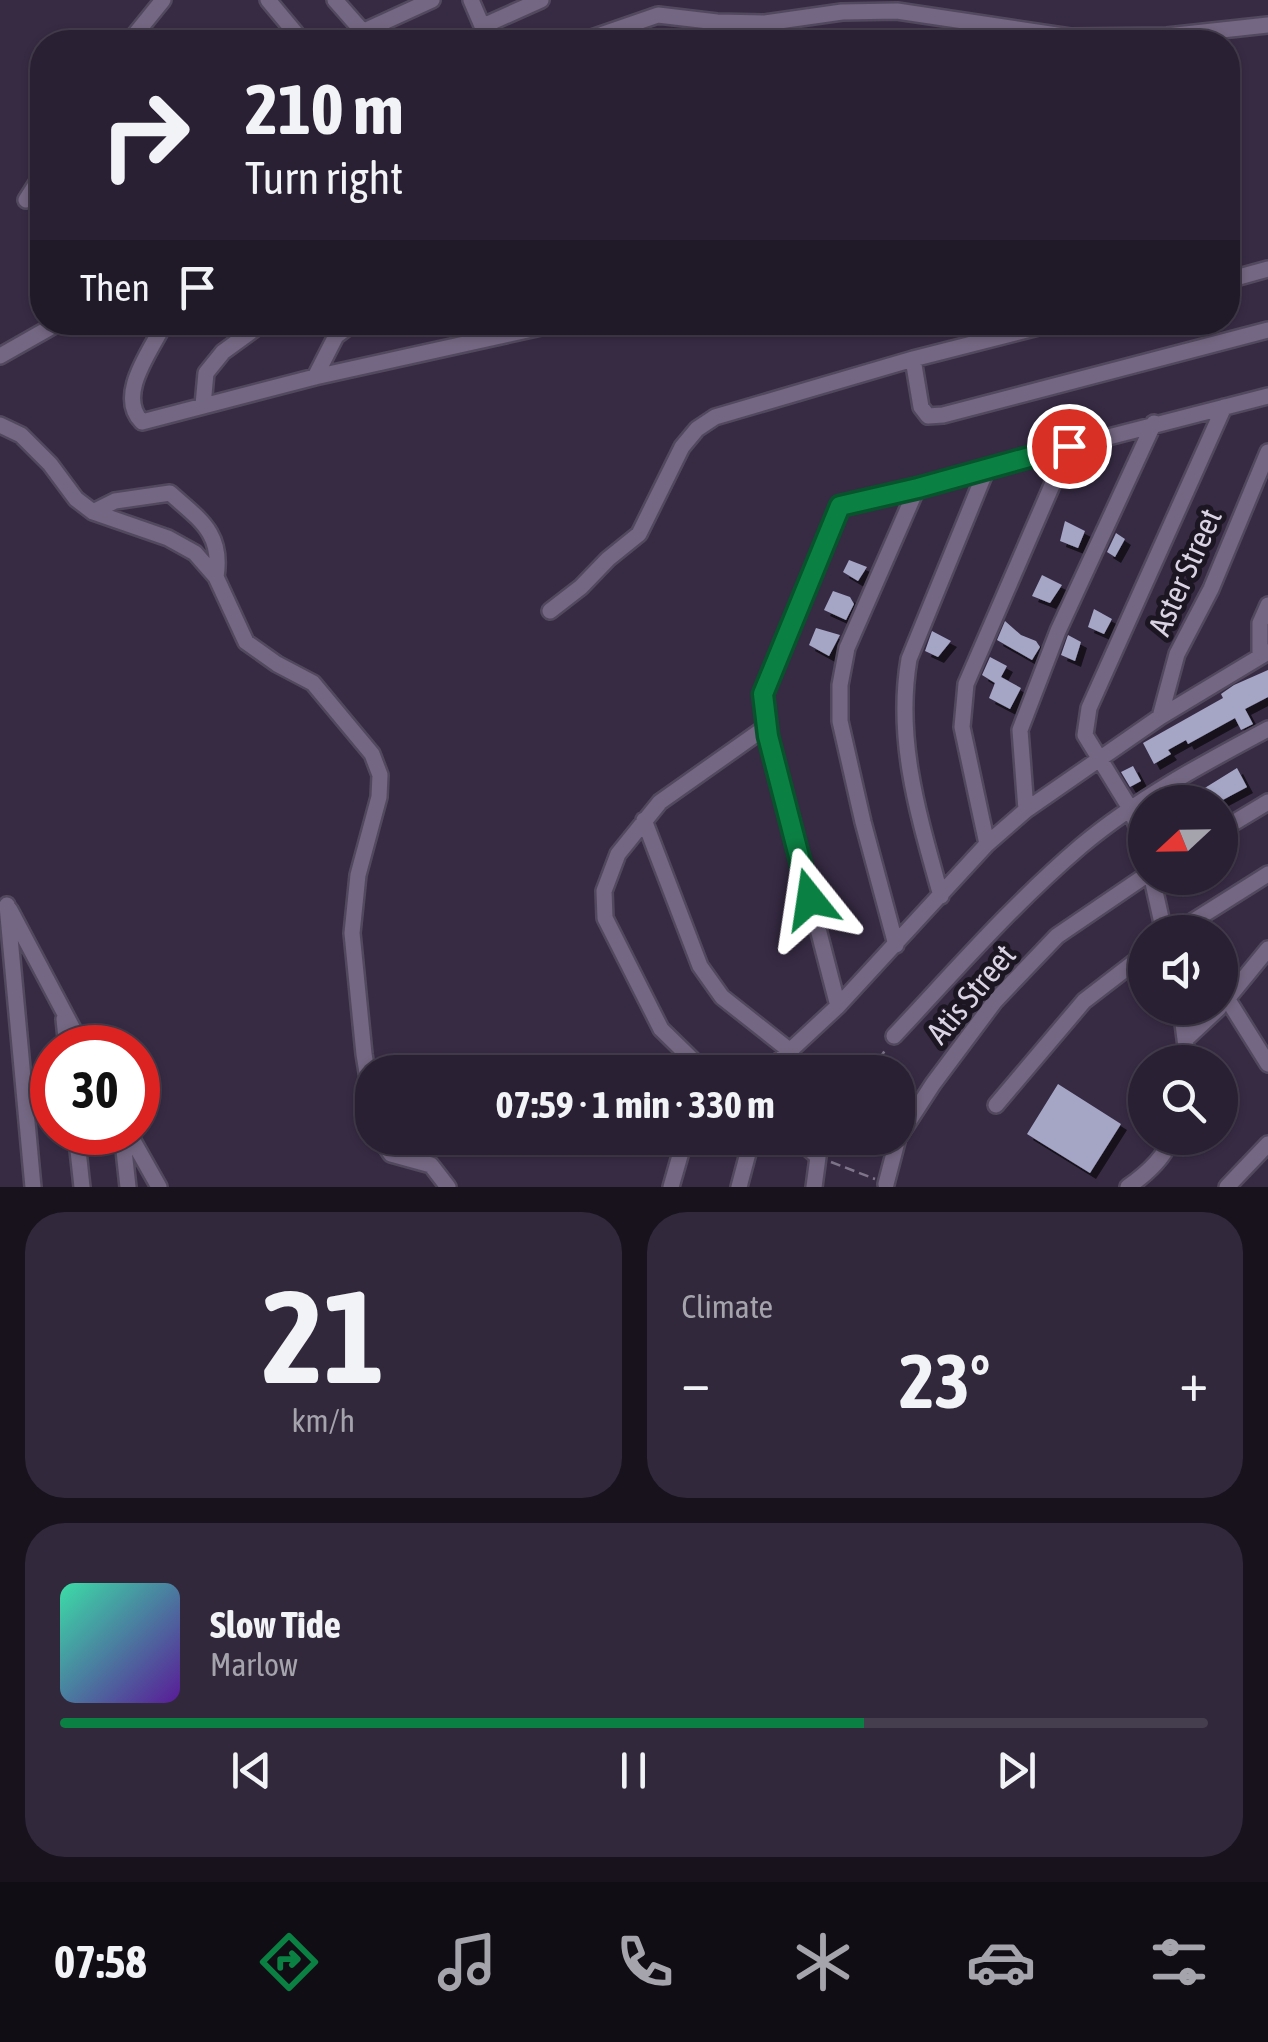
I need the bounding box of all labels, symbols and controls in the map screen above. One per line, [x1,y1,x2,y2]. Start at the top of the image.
text: 210 m [245,69,404,149]
icon: right [80,70,210,200]
text: Turn right [245,152,403,204]
icon: arrive [170,260,225,315]
text: Then [80,266,150,309]
pin [1027,404,1112,489]
icon: arrive [1042,419,1097,474]
street label: Aster Street [1140,503,1229,641]
north arrow [1128,785,1238,895]
map controls [1128,785,1238,1155]
position arrow [758,847,862,951]
button: sound [1128,915,1238,1025]
street label: Atis Street [918,937,1023,1051]
speed limit sign: 30 [30,1025,160,1155]
button: search [1128,1045,1238,1155]
text: 07:59 · 1 min · 330 m [495,1083,775,1126]
text: 21 [262,1262,384,1411]
text: Climate [682,1288,773,1325]
text: 23° [899,1338,990,1424]
text: − [682,1350,710,1413]
text: + [1179,1350,1208,1413]
text: km/h [292,1402,355,1439]
text: Slow Tide [210,1603,341,1646]
text: Marlow [210,1646,298,1683]
icon: previous [224,1743,279,1798]
icon: pause [606,1743,661,1798]
icon: next [989,1743,1044,1798]
icon: directions [254,1927,324,1997]
icon: music [432,1927,502,1997]
icon: phone [610,1927,680,1997]
icon: climate [788,1927,858,1997]
icon: car [966,1927,1036,1997]
icon: filters [1144,1927,1214,1997]
text: 07:58 [54,1936,147,1988]

